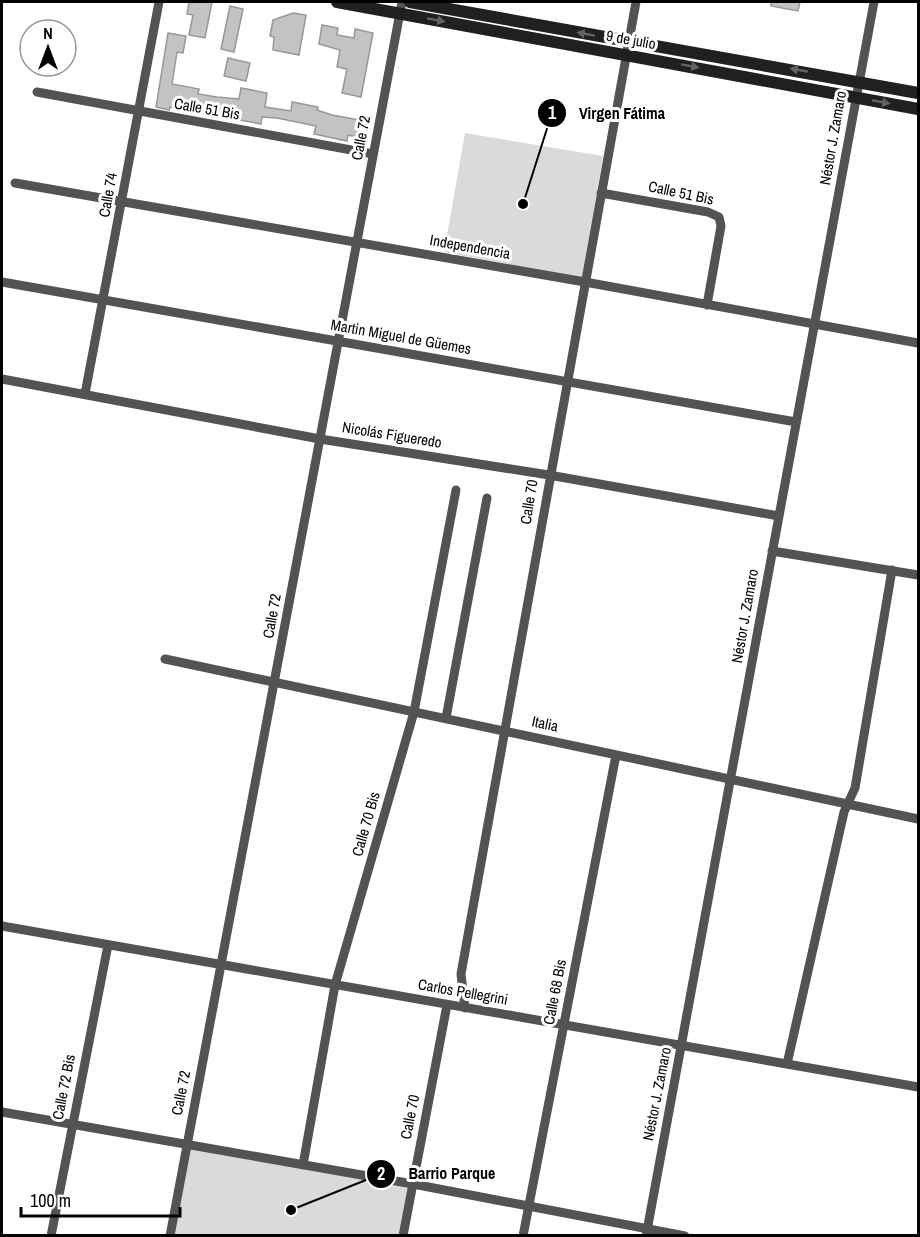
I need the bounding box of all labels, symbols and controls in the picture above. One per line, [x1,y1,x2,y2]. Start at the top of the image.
one-way arrow [426,16,445,25]
north arrow [18,18,78,78]
text: N [43,22,53,44]
street label: 9 de julio [605,25,658,54]
one-way arrow [577,29,596,38]
one-way arrow [680,62,699,71]
one-way arrow [789,66,808,75]
street label: Néstor J. Zamaro [814,89,851,187]
street label: Calle 51 Bis [173,92,242,125]
callout: Virgen Fátima [537,96,677,130]
one-way arrow [872,98,891,107]
text: 1 [548,100,557,125]
text: Virgen Fátima [579,102,666,124]
street label: Calle 72 [346,114,375,162]
street label: Calle 74 [93,171,122,219]
street label: Calle 51 Bis [646,175,716,210]
street label: Independencia [428,229,512,264]
street label: Martin Miguel de Güemes [329,314,473,359]
street label: Nicolás Figueredo [341,416,444,453]
street label: Calle 70 [515,478,542,526]
street label: Néstor J. Zamaro [726,567,763,665]
street label: Calle 72 [257,592,286,640]
street label: Italia [530,710,560,737]
street label: Calle 70 Bis [346,789,385,859]
street label: Calle 68 Bis [538,957,571,1026]
street label: Carlos Pellegrini [416,973,510,1010]
street label: Néstor J. Zamaro [637,1045,676,1143]
street label: Calle 72 Bis [47,1052,80,1121]
street label: Calle 72 [166,1069,195,1117]
street label: Calle 70 [395,1093,424,1141]
callout: Barrio Parque [366,1157,507,1191]
text: 2 [377,1161,385,1186]
text: Barrio Parque [409,1162,495,1184]
scale bar [21,1180,180,1218]
text: 100 m [30,1188,71,1213]

